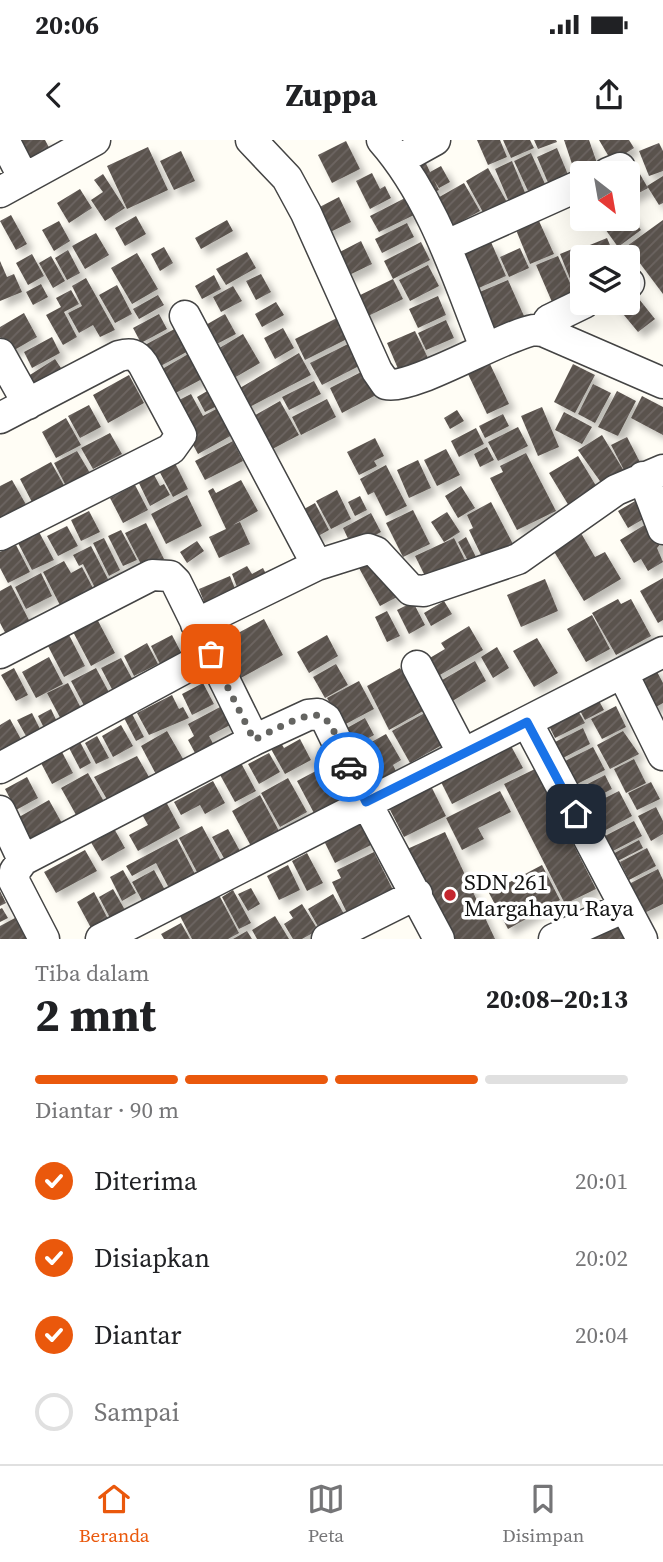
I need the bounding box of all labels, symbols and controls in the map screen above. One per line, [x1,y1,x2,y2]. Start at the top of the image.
text: 20:06 [35,7,99,43]
text: Zuppa [285,73,378,117]
icon: back [35,76,73,114]
icon: share [590,76,628,114]
north arrow [570,161,640,231]
map controls [570,161,640,315]
button: layers [570,245,640,315]
pin [181,624,241,684]
icon: bag [192,635,230,673]
courier [314,732,384,802]
icon: car [330,748,368,786]
pin [546,784,606,844]
icon: home [557,795,595,833]
place label: SDN 261 Margahayu Raya [464,866,634,924]
marker: SDN 261 Margahayu Raya [442,887,458,903]
text: Tiba dalam [35,957,150,989]
text: 20:08–20:13 [486,981,628,1017]
text: 2 mnt [35,983,156,1046]
text: Diantar · 90 m [35,1094,179,1126]
icon: check [35,1162,73,1200]
text: Diterima [94,1163,197,1199]
text: 20:01 [575,1165,628,1197]
icon: check [35,1239,73,1277]
text: Disiapkan [94,1240,210,1276]
text: 20:02 [575,1242,628,1274]
icon: check [35,1316,73,1354]
text: Diantar [94,1317,182,1353]
text: 20:04 [575,1319,628,1351]
text: Sampai [94,1394,180,1430]
tab: Beranda [79,1480,150,1548]
tab: Peta [307,1480,345,1548]
tab: Disimpan [502,1480,584,1548]

